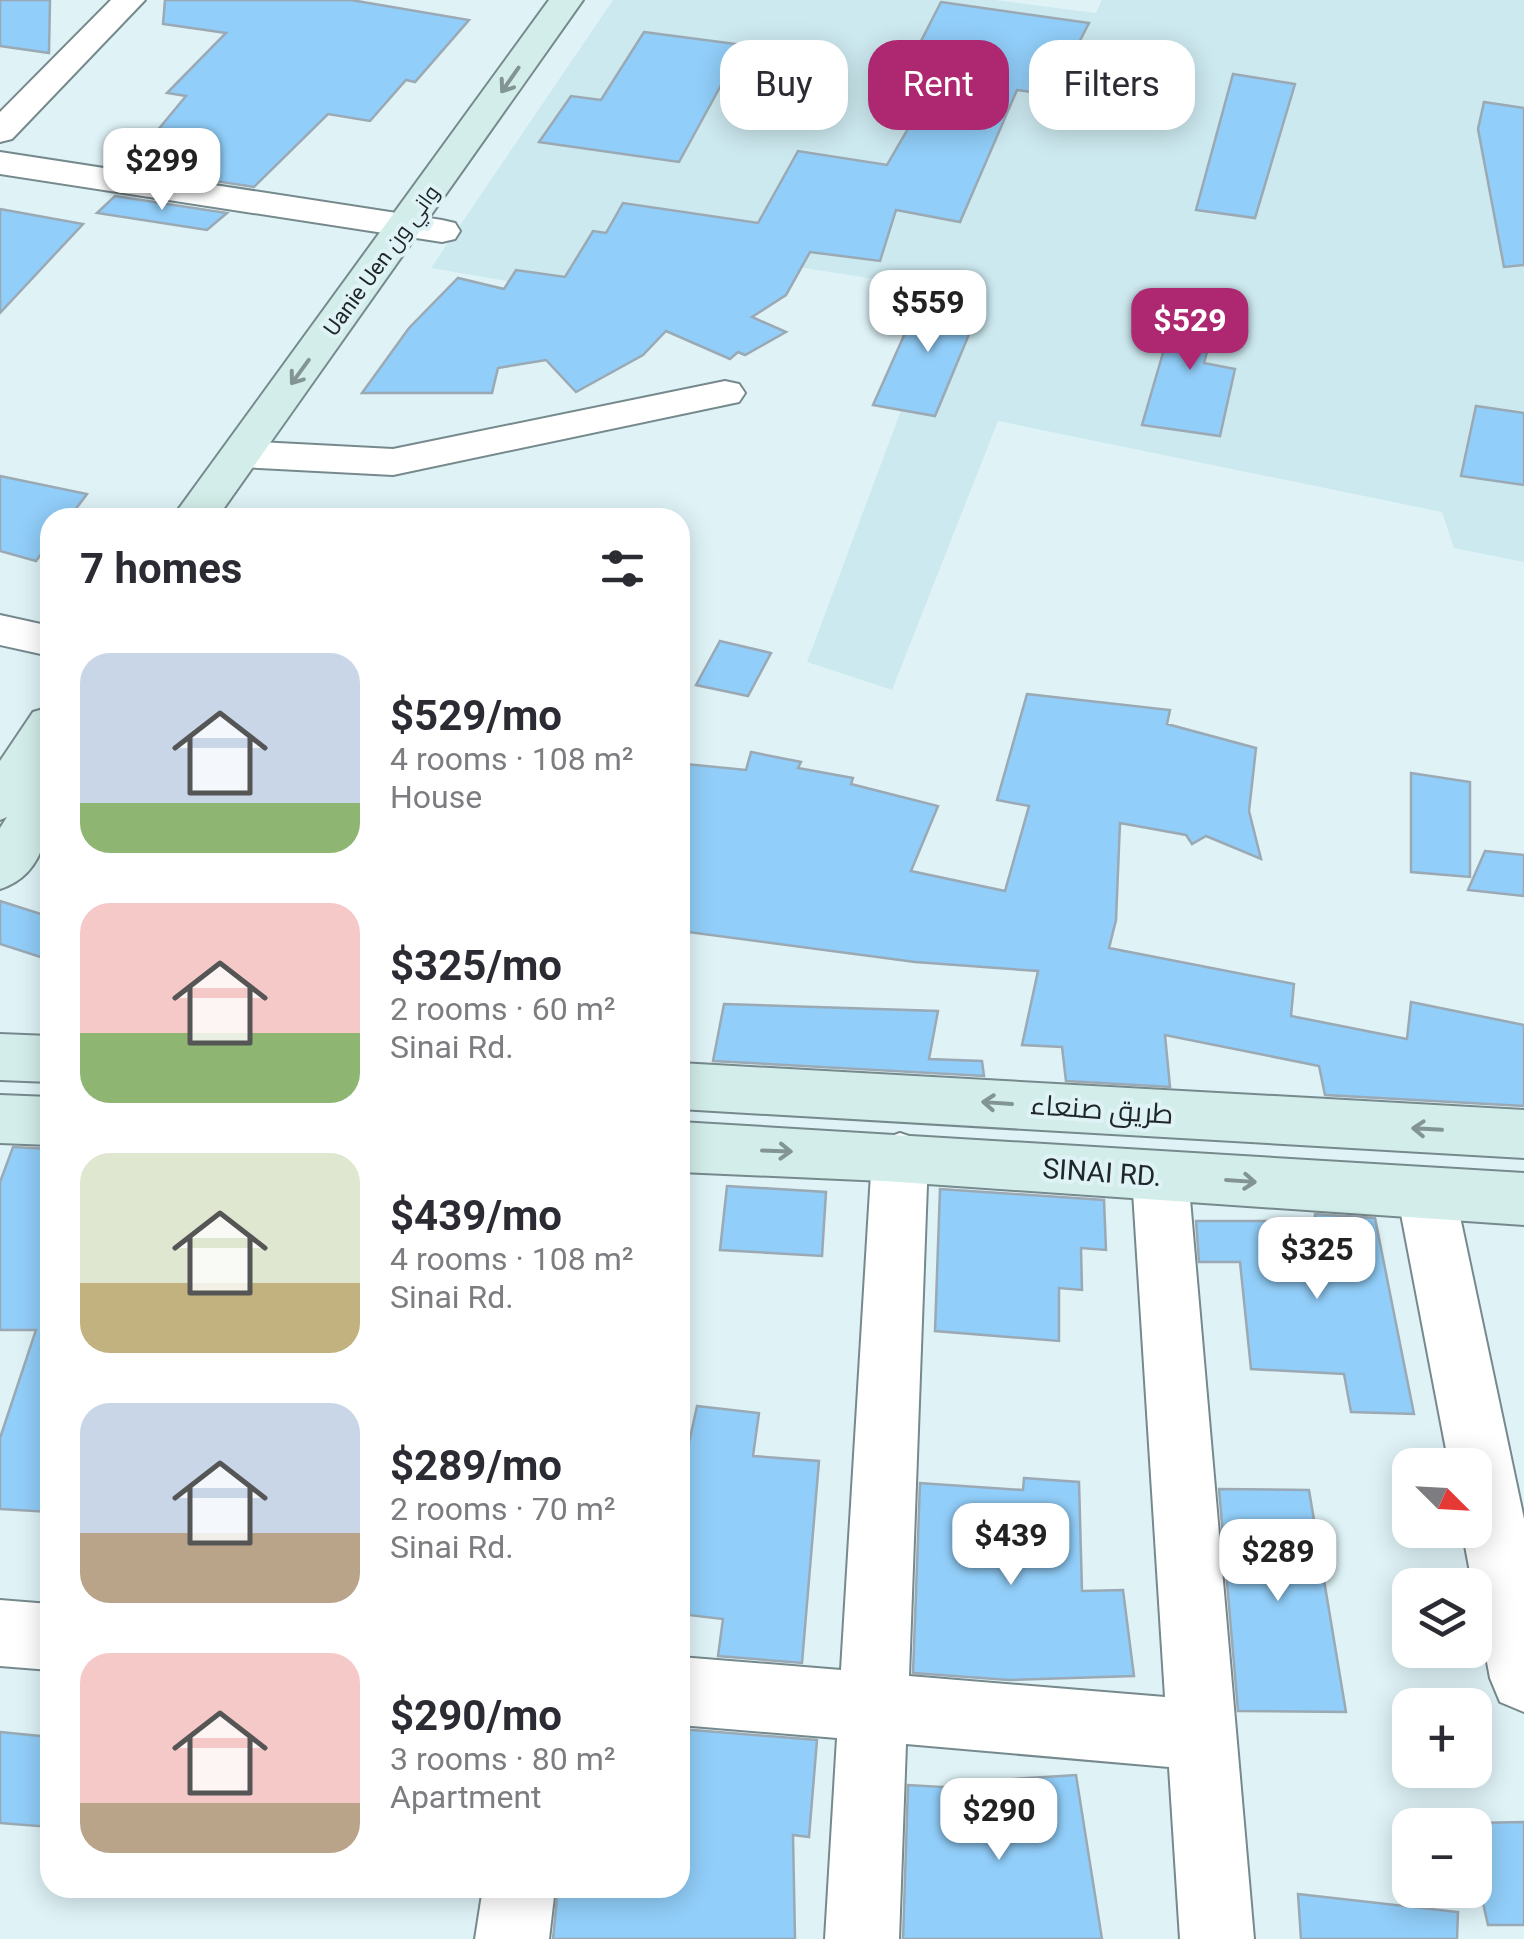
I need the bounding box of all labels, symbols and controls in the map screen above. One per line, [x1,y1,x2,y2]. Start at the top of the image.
chip: Buy [720,40,848,130]
chip: Rent [868,40,1009,130]
chip: Filters [1029,40,1195,130]
one-way arrow [500,65,521,93]
pin: $299 [103,128,221,213]
text: $299 [125,141,199,179]
street label: Uanie Uen واني ون [318,180,448,343]
pin: $559 [869,270,987,355]
text: $559 [891,283,965,321]
pin: $529 [1131,288,1249,373]
text: $529 [1153,301,1227,339]
one-way arrow [290,358,311,385]
icon: filters [595,541,650,596]
text: 7 homes [80,544,242,593]
text: $529/mo [390,691,562,740]
icon: home [160,693,280,813]
text: 4 rooms · 108 m² [390,740,633,778]
text: House [390,778,482,816]
text: $325/mo [390,941,562,990]
icon: home [160,943,280,1063]
text: 2 rooms · 60 m² [390,990,615,1028]
text: Sinai Rd. [390,1028,514,1066]
street label: طريق صنعاء [1029,1088,1175,1131]
one-way arrow [982,1093,1014,1112]
one-way arrow [1411,1119,1443,1138]
one-way arrow [761,1142,793,1161]
street label: SINAI RD. [1042,1152,1162,1193]
one-way arrow [1225,1172,1257,1191]
text: $439/mo [390,1191,562,1240]
icon: home [160,1193,280,1313]
pin: $325 [1258,1217,1376,1302]
text: $325 [1280,1230,1354,1268]
text: 4 rooms · 108 m² [390,1240,633,1278]
text: Sinai Rd. [390,1278,514,1316]
text: $289/mo [390,1441,562,1490]
icon: home [160,1443,280,1563]
north arrow [1392,1448,1492,1548]
map controls [1392,1448,1492,1908]
text: 2 rooms · 70 m² [390,1490,615,1528]
pin: $439 [952,1503,1070,1588]
text: $439 [974,1516,1048,1554]
pin: $289 [1219,1519,1337,1604]
text: Sinai Rd. [390,1528,514,1566]
text: $289 [1241,1532,1315,1570]
button: layers [1392,1568,1492,1668]
button: + [1392,1688,1492,1788]
text: $290/mo [390,1691,562,1740]
icon: home [160,1693,280,1813]
text: 3 rooms · 80 m² [390,1740,615,1778]
text: Apartment [390,1778,542,1816]
pin: $290 [940,1778,1058,1863]
text: $290 [962,1791,1036,1829]
button: − [1392,1808,1492,1908]

